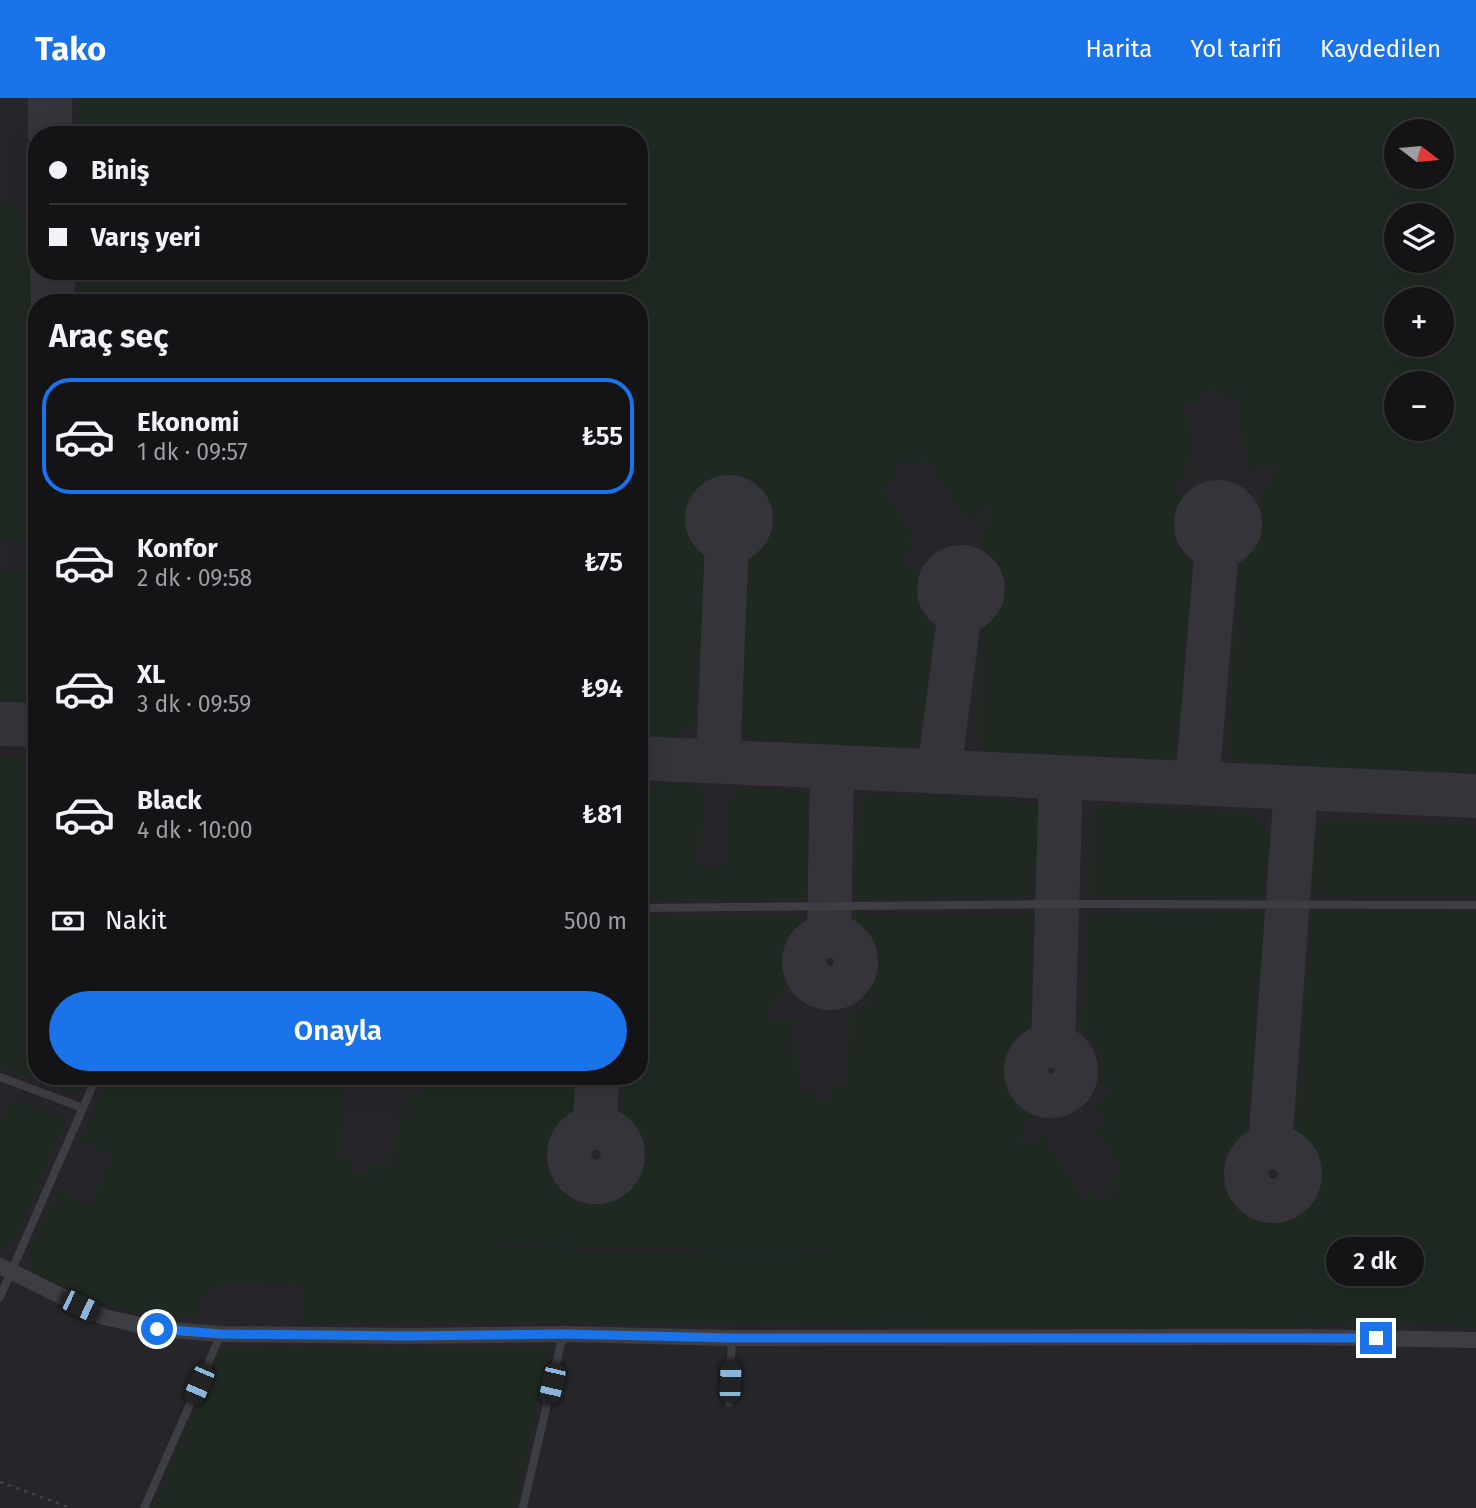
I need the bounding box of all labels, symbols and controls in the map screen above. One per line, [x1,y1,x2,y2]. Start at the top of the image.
text: Tako [35,29,106,69]
text: Harita [1085,35,1152,63]
text: Yol tarifi [1190,35,1282,63]
text: Kaydedilen [1320,35,1441,63]
north arrow [1384,119,1454,189]
map controls [1384,119,1454,441]
text: Biniş [91,155,149,186]
button: layers [1384,203,1454,273]
text: Varış yeri [91,222,201,253]
button: + [1384,287,1454,357]
text: Araç seç [49,317,169,355]
button: − [1384,371,1454,441]
icon: car [53,405,116,468]
text: Ekonomi [137,407,239,438]
text: ₺55 [582,421,623,452]
text: 1 dk · 09:57 [137,438,248,466]
icon: car [53,531,116,594]
text: Konfor [137,533,218,564]
text: ₺75 [584,547,623,578]
text: 2 dk · 09:58 [137,564,252,592]
icon: car [53,657,116,720]
text: XL [137,659,165,690]
text: ₺94 [581,673,623,704]
text: 3 dk · 09:59 [137,690,251,718]
icon: car [53,783,116,846]
text: Black [137,785,202,816]
text: ₺81 [582,799,623,830]
text: 4 dk · 10:00 [137,816,253,844]
icon: cash [49,902,87,940]
text: Nakit [105,905,167,936]
text: 500 m [564,907,627,935]
button: Onayla [49,991,627,1071]
callout: 2 dk [1327,1236,1425,1286]
text: 2 dk [1353,1247,1397,1275]
car [57,1287,104,1325]
route start [141,1313,173,1345]
route end [1360,1322,1392,1354]
car [719,1360,742,1402]
car [182,1361,217,1407]
car [538,1361,567,1407]

